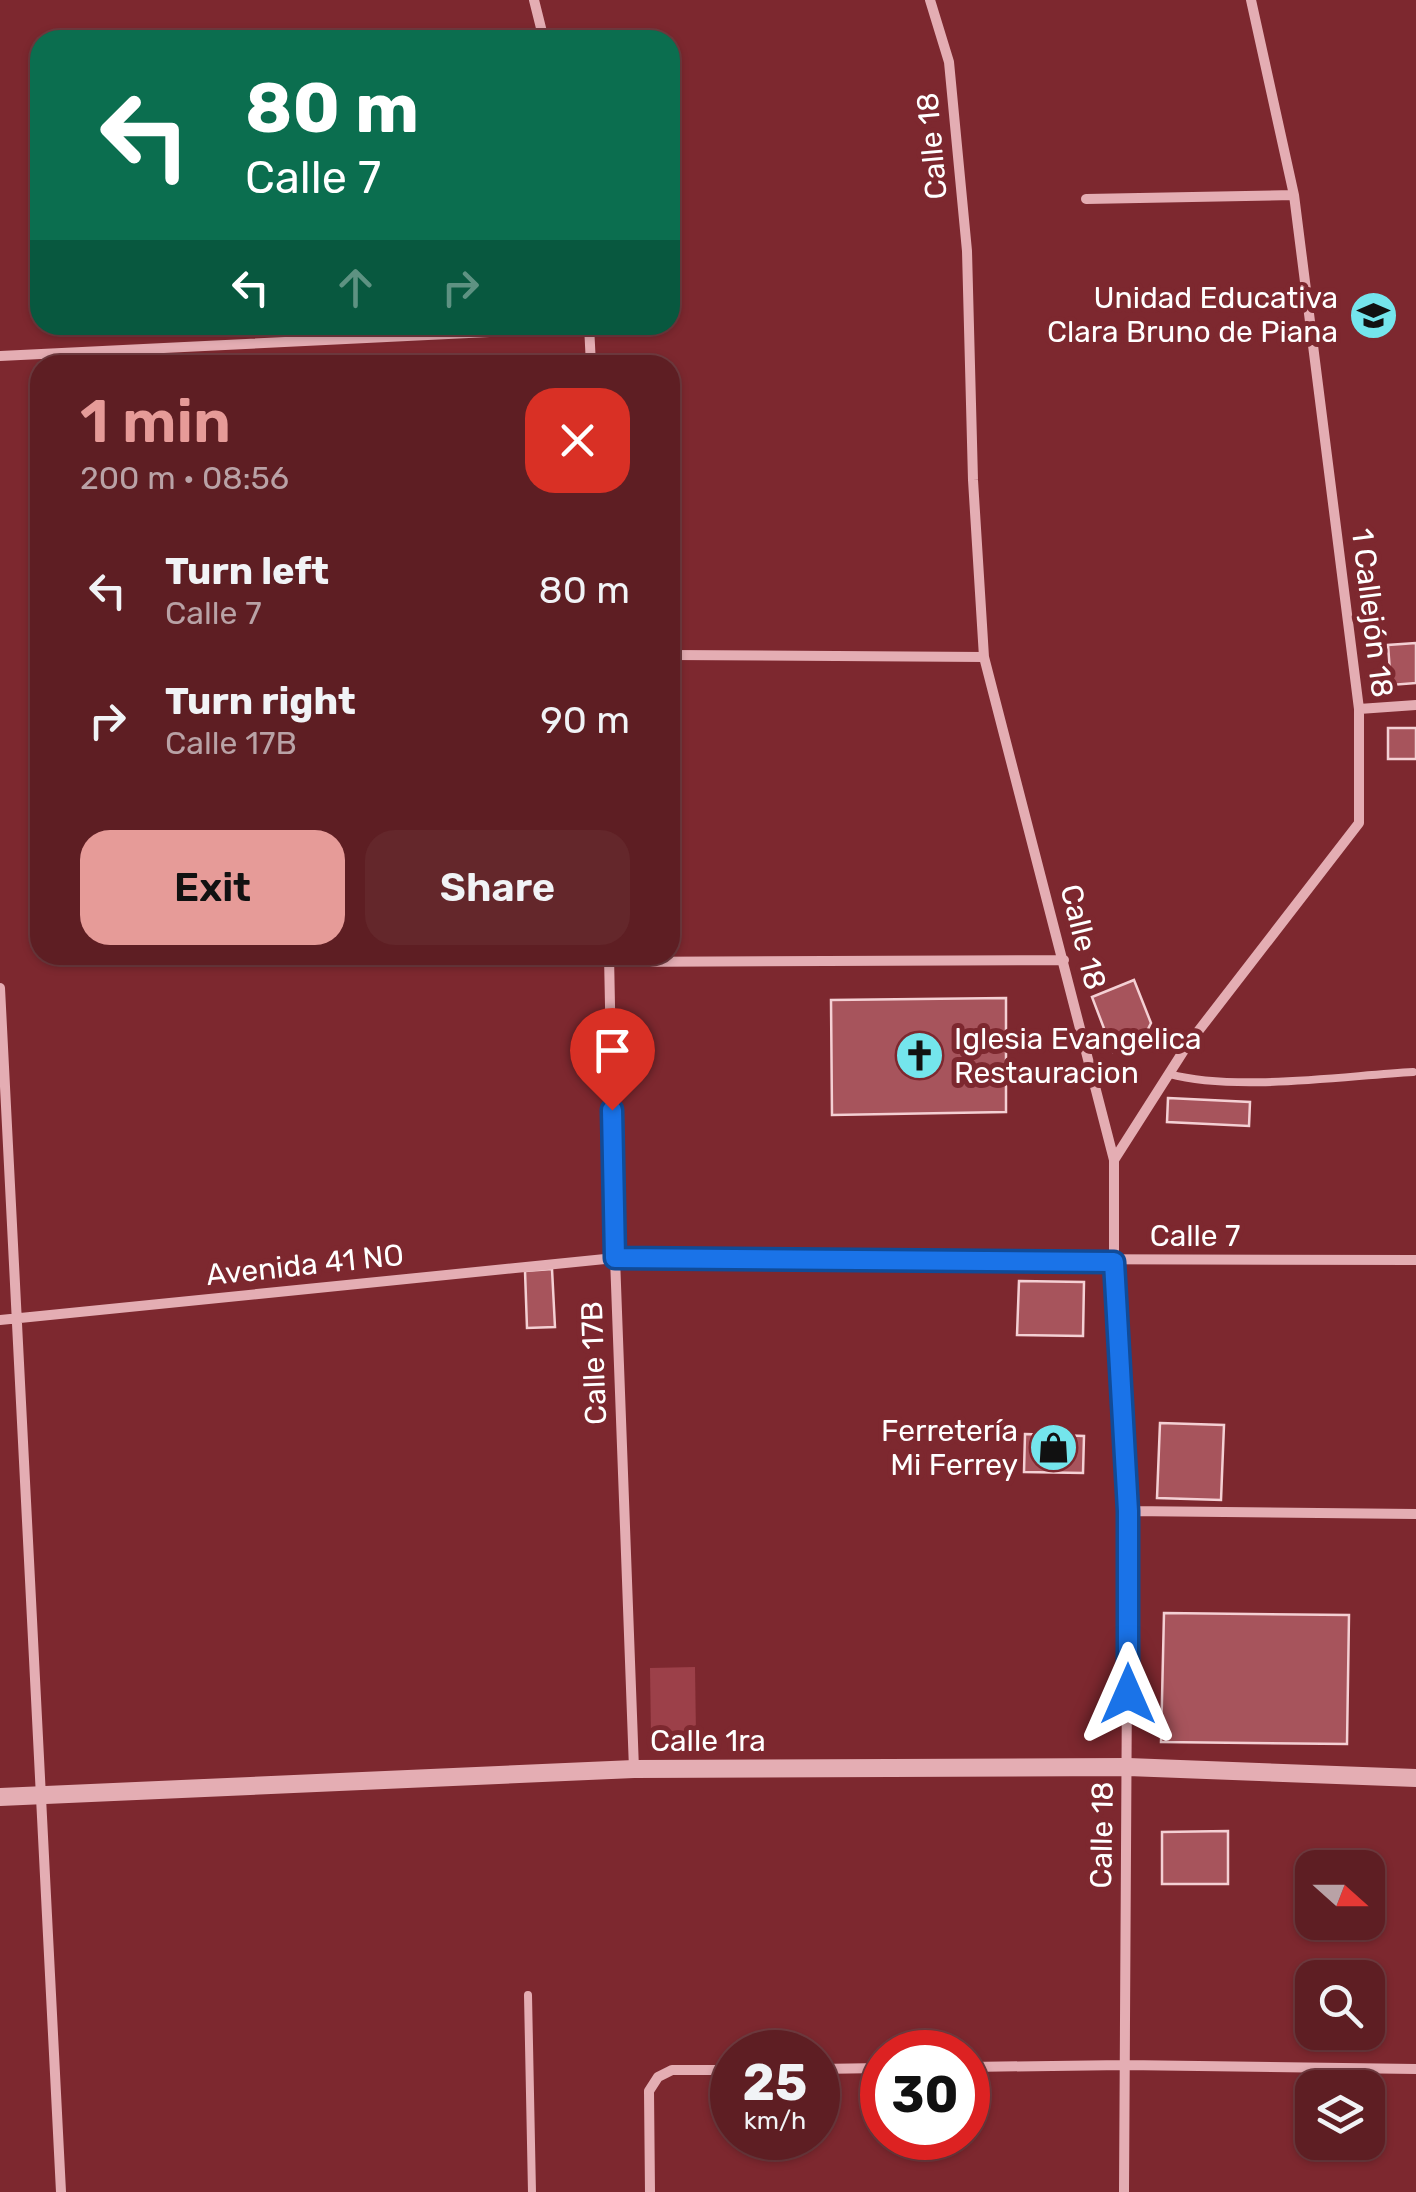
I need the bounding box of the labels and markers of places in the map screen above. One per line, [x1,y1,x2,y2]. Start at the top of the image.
place label: Unidad Educativa Clara Bruno de Piana [1047,280,1338,350]
school or university icon: Unidad Educativa Clara Bruno de Piana [1347,289,1399,341]
pin [570,1008,655,1111]
place label: Iglesia Evangelica Restauracion [954,1021,1202,1091]
church icon: Iglesia Evangelica Restauracion [893,1030,945,1082]
place label: Ferretería Mi Ferrey [881,1413,1018,1483]
shop icon: Ferretería Mi Ferrey [1027,1422,1079,1474]

